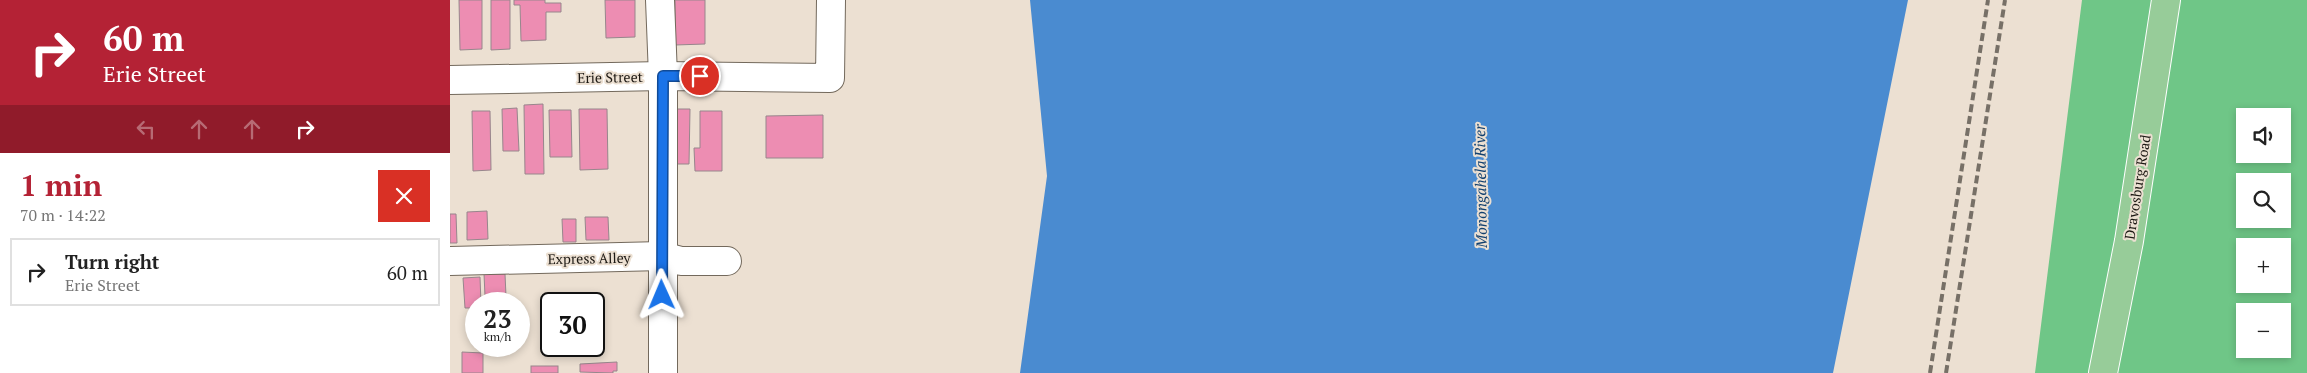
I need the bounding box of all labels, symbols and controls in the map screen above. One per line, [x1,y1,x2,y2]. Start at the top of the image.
text: 60 m [103,15,184,61]
icon: right [20,20,85,85]
pin [679,55,721,97]
text: Erie Street [103,59,206,88]
icon: arrive [686,62,714,90]
street label: Erie Street [577,67,644,87]
map controls [2236,108,2291,358]
button: sound [2236,108,2291,163]
icon: left [132,115,160,143]
icon: ahead [185,115,213,143]
icon: ahead [238,115,266,143]
icon: right [291,115,319,143]
water label: Monongahela River [1469,123,1491,249]
street label: Dravosburg Road [2119,133,2155,241]
text: 1 min [20,165,102,205]
button: close [378,170,430,222]
button: search [2236,173,2291,228]
text: 70 m · 14:22 [20,204,106,226]
button: + [2236,238,2291,293]
street label: Express Alley [547,248,632,268]
text: Turn right [65,249,159,274]
icon: right [22,258,50,286]
text: 60 m [387,260,428,285]
position arrow [635,268,687,320]
text: Erie Street [65,274,140,296]
speed limit sign: 30 [540,292,605,357]
text: 23 [483,302,512,335]
button: − [2236,303,2291,358]
text: km/h [484,329,511,344]

